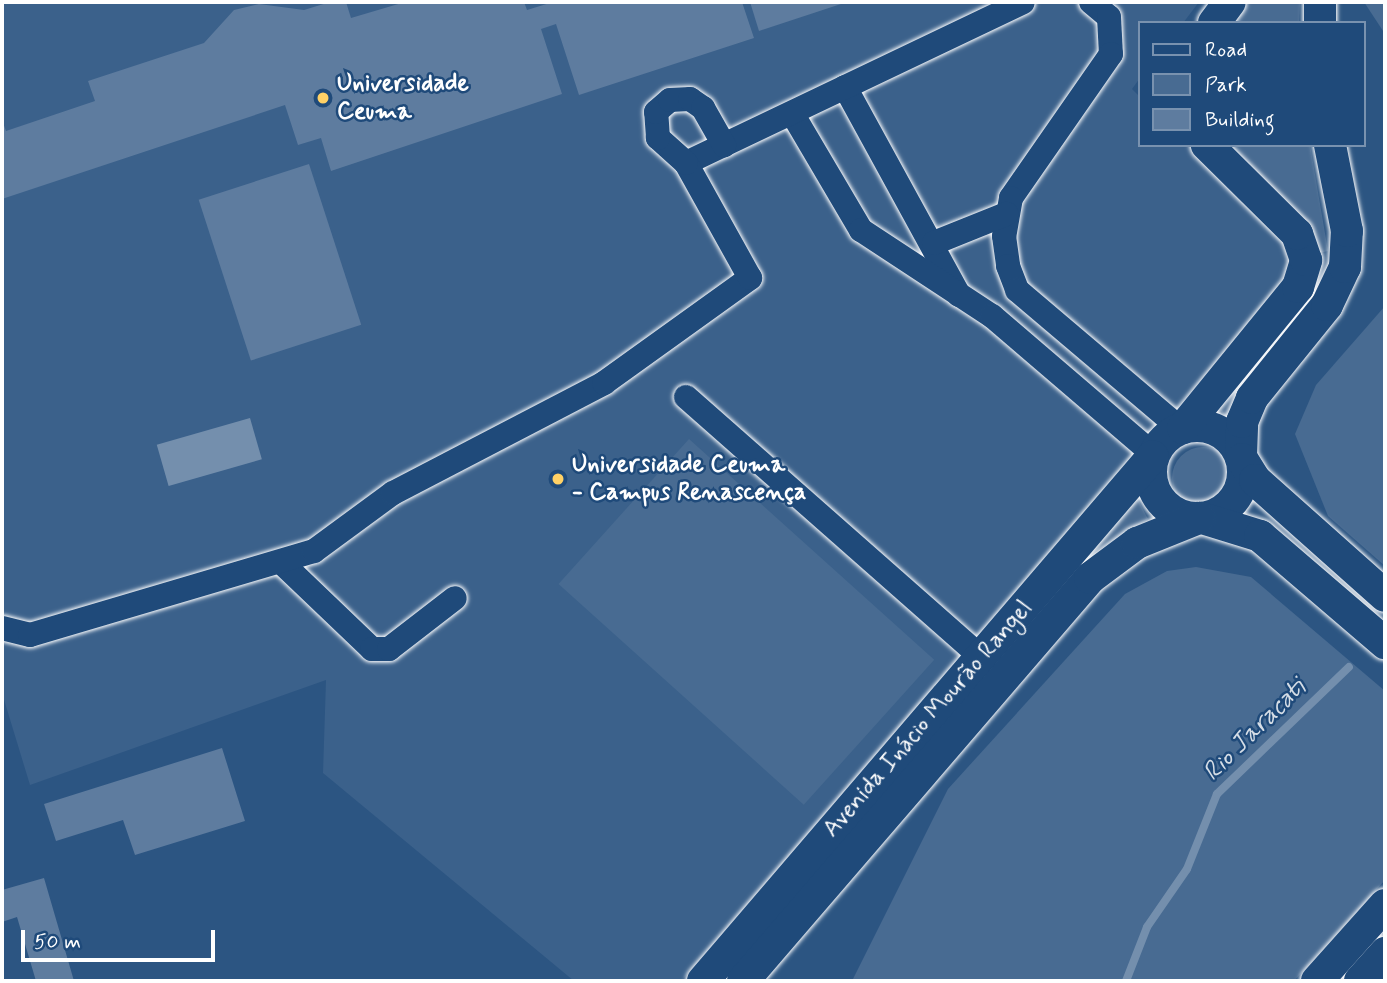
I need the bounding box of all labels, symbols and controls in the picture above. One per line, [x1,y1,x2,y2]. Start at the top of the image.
legend [1138,21,1366,147]
text: Road [1205,36,1247,64]
place label: Universidade Ceuma [337,70,469,126]
text: Park [1205,71,1247,99]
marker: Universidade Ceuma [315,90,331,106]
text: Building [1205,106,1275,134]
place label: Universidade Ceuma - Campus Renascença [572,451,793,507]
marker: Universidade Ceuma - Campus Renascença [550,471,566,487]
street label: Avenida Inácio Mourão Rangel [818,596,1038,842]
water label: Rio Jaracati [1198,674,1312,788]
scale bar [24,916,219,960]
text: 50 m [34,928,81,956]

